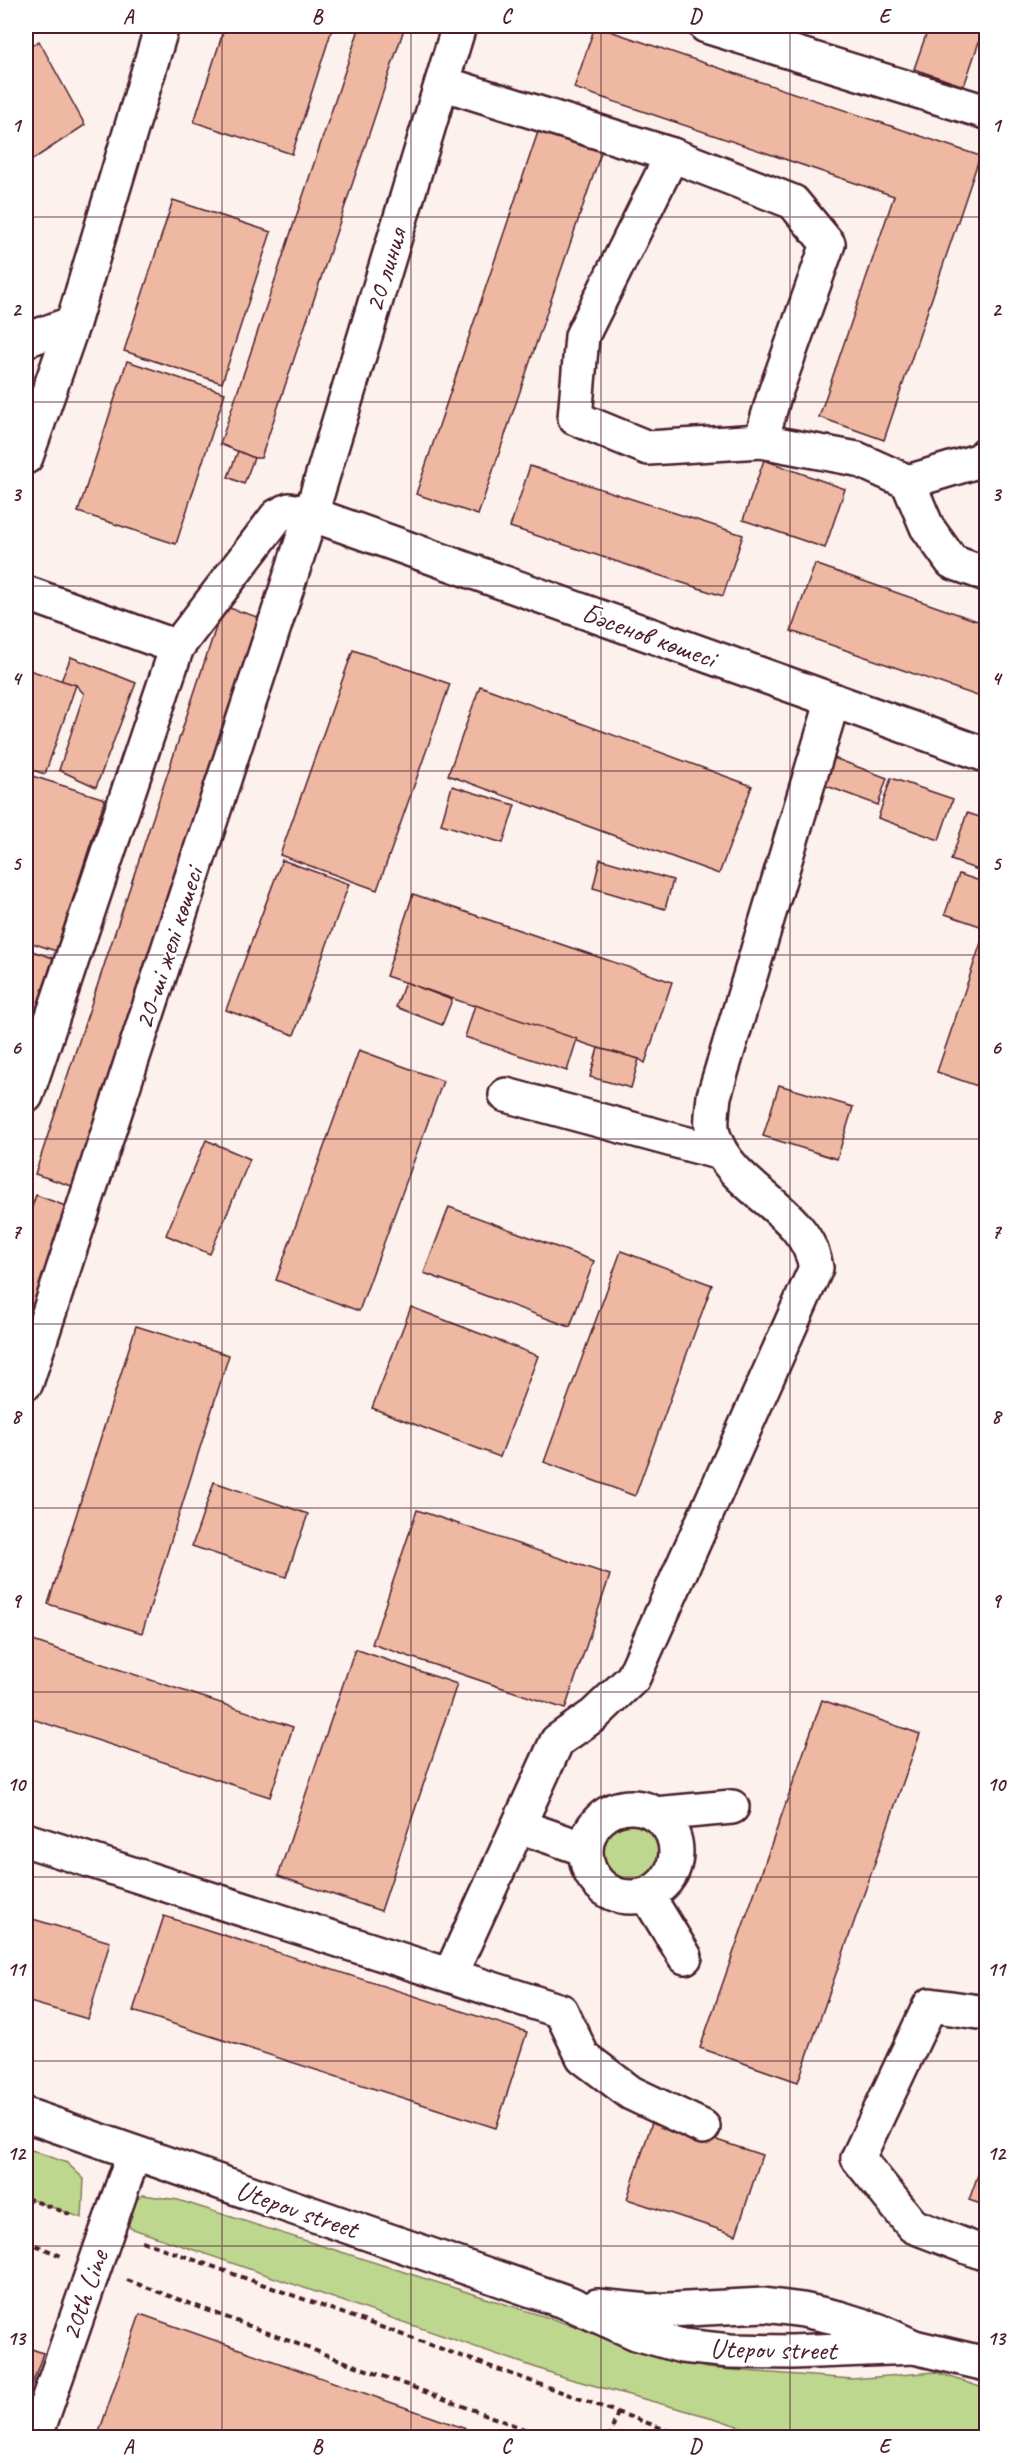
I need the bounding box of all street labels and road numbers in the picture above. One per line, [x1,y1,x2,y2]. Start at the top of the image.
street label: 20 линия [356,222,415,316]
street label: Бәсенов көшесі [577,595,724,677]
street label: 20-ші желі көшесі [125,859,212,1033]
street label: Utepov street [232,2172,365,2247]
street label: 20th Line [52,2243,116,2345]
street label: Utepov street [710,2330,839,2368]

